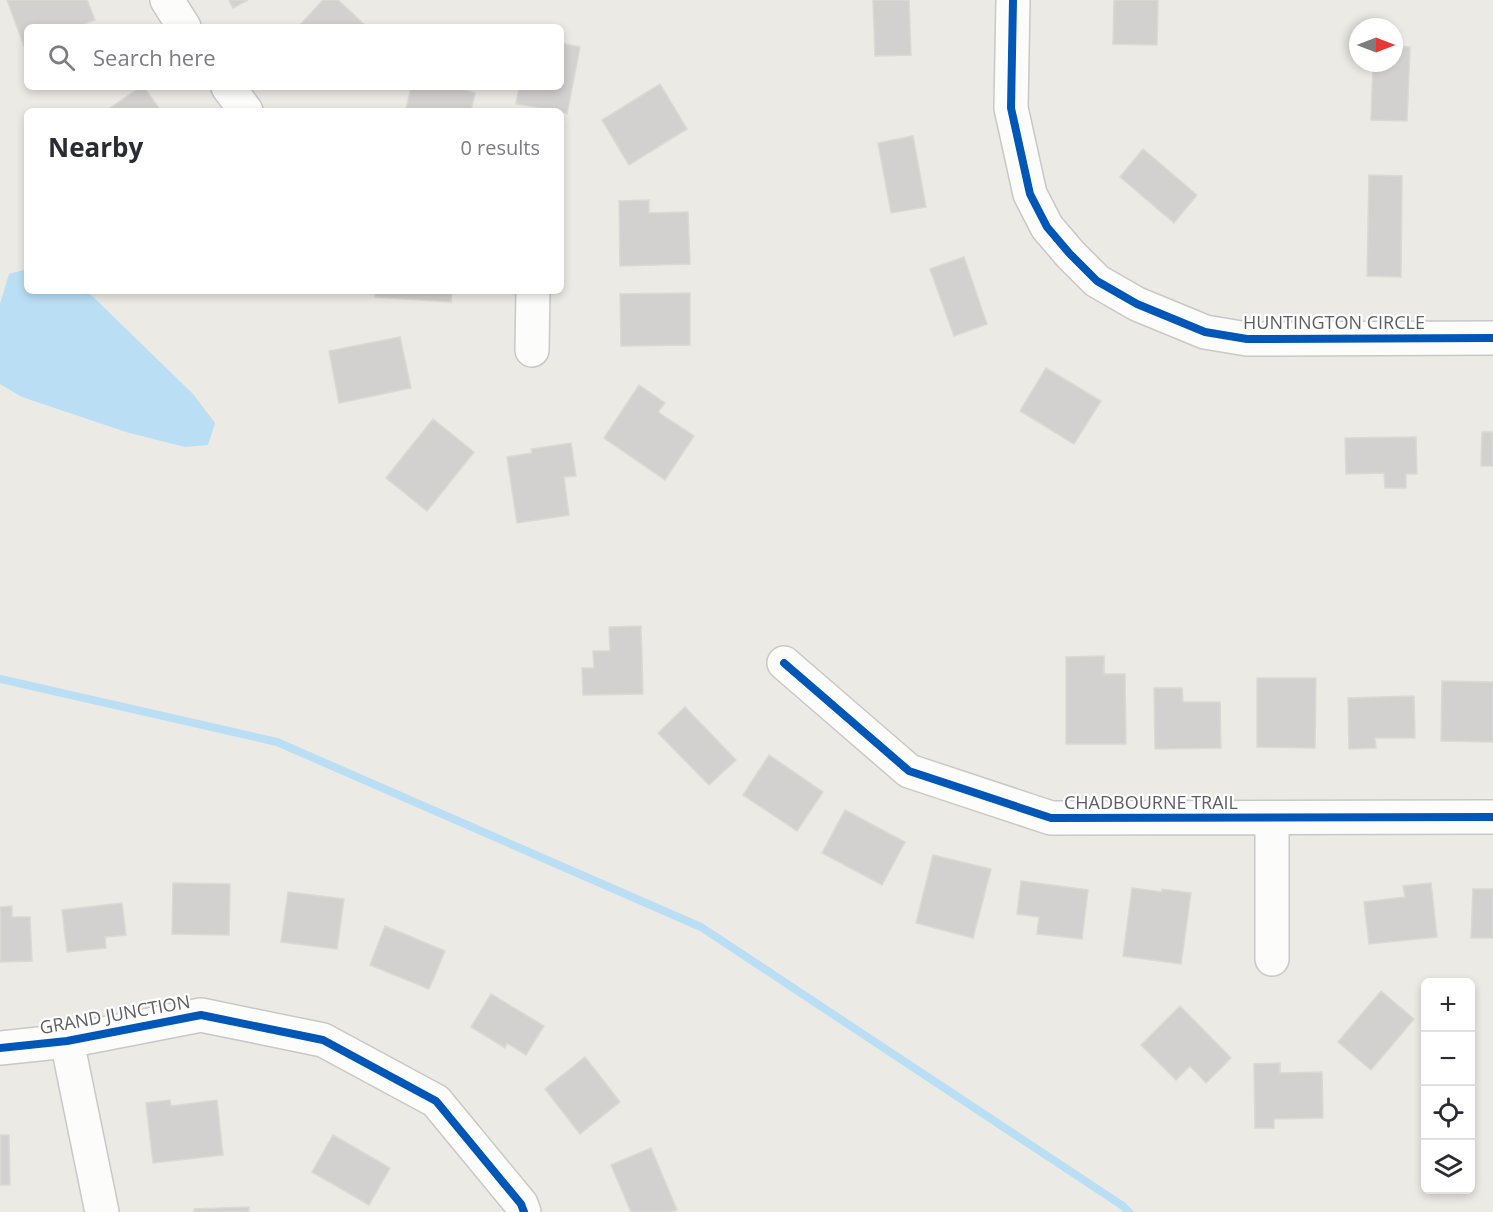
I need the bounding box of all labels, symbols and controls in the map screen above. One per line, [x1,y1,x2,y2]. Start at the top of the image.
north arrow [1349,18,1403,72]
search box [24,24,564,90]
icon: search [45,41,78,74]
text: Search here [93,42,216,72]
text: Nearby [48,129,143,165]
text: 0 results [460,134,540,161]
street label: HUNTINGTON CIRCLE [1243,310,1425,334]
street label: CHADBOURNE TRAIL [1064,790,1238,814]
map controls [1421,978,1475,1194]
button: + [1421,978,1475,1032]
street label: GRAND JUNCTION [38,989,192,1039]
button: − [1421,1032,1475,1086]
button: locate [1421,1086,1475,1140]
button: layers [1421,1140,1475,1194]

